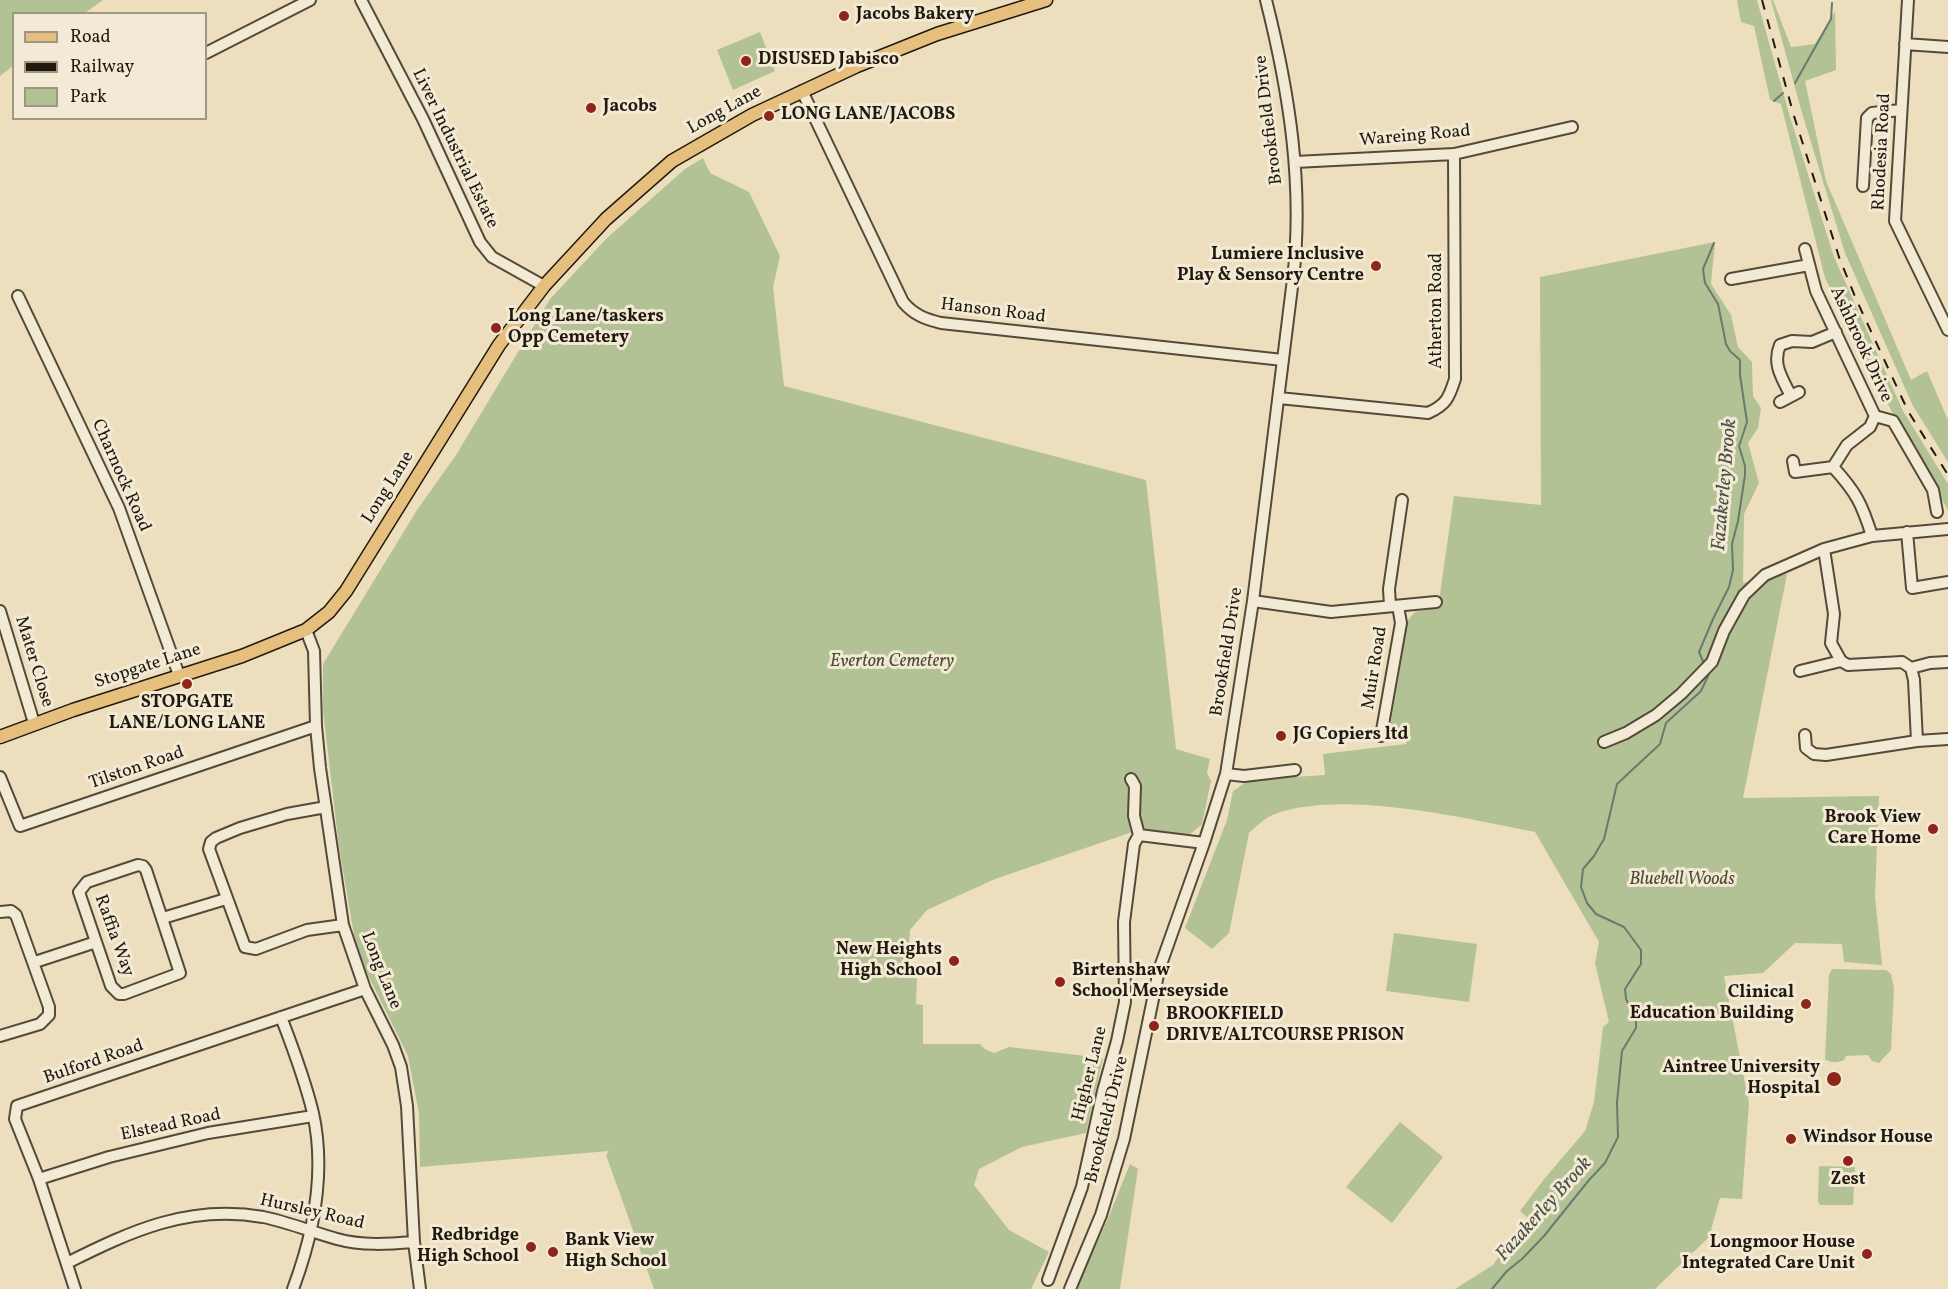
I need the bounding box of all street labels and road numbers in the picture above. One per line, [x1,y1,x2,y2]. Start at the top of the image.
street label: Brookfield Drive [1251,54,1289,186]
street label: Liver Industrial Estate [406,66,502,232]
street label: Long Lane [684,82,766,140]
street label: Rhodesia Road [1869,93,1897,211]
street label: Wareing Road [1359,121,1471,153]
street label: Atherton Road [1427,253,1449,369]
street label: Ashbrook Drive [1824,284,1896,406]
street label: Hanson Road [939,295,1047,329]
street label: Charnock Road [86,416,154,536]
street label: Long Lane [358,448,420,528]
street label: Brookfield Drive [1207,586,1249,718]
street label: Mater Close [9,614,57,710]
street label: Muir Road [1359,625,1393,711]
street label: Stopgate Lane [92,640,204,694]
street label: Tilston Road [87,743,187,795]
street label: Raffia Way [88,892,138,980]
street label: Long Lane [355,929,405,1013]
street label: Higher Lane [1069,1024,1113,1124]
street label: Bulford Road [41,1036,147,1090]
street label: Brookfield Drive [1082,1054,1134,1186]
street label: Elstead Road [119,1105,223,1147]
street label: Hursley Road [258,1190,366,1236]

